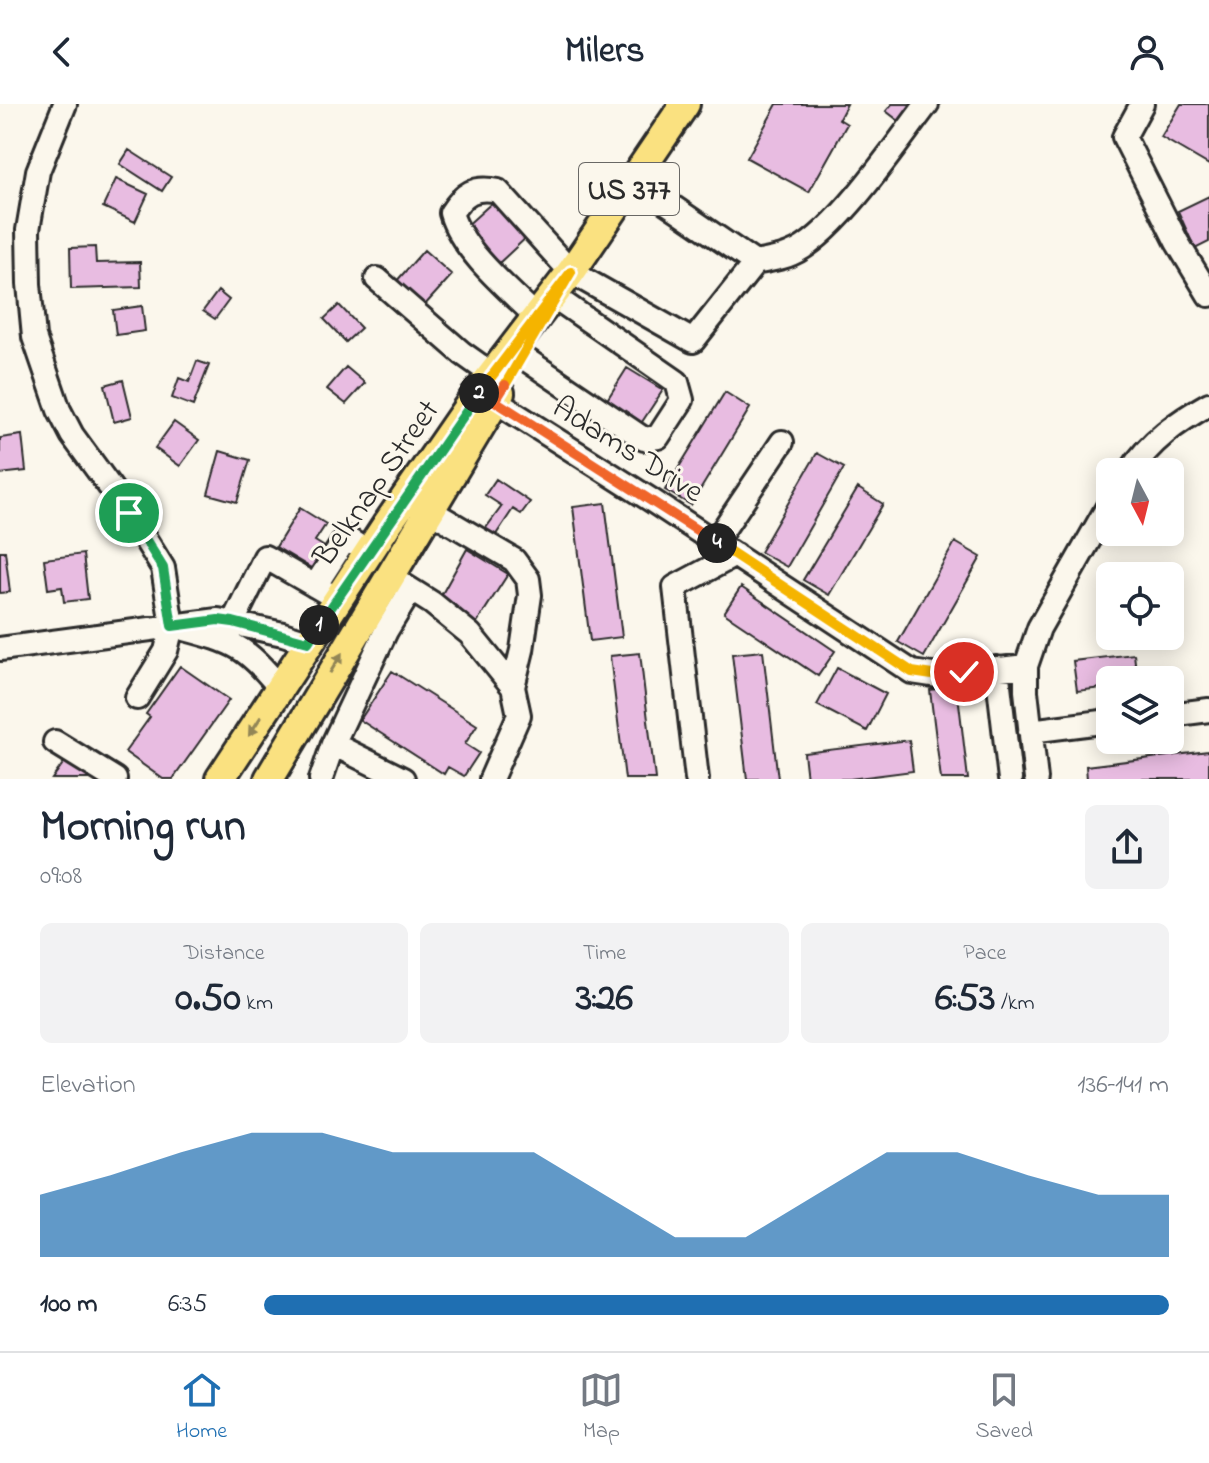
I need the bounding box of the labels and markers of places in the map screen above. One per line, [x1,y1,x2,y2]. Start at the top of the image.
pin: 2 [459,373,499,413]
pin [95,479,163,547]
pin: 4 [697,523,737,563]
pin: 1 [299,605,339,645]
pin [930,638,998,706]

